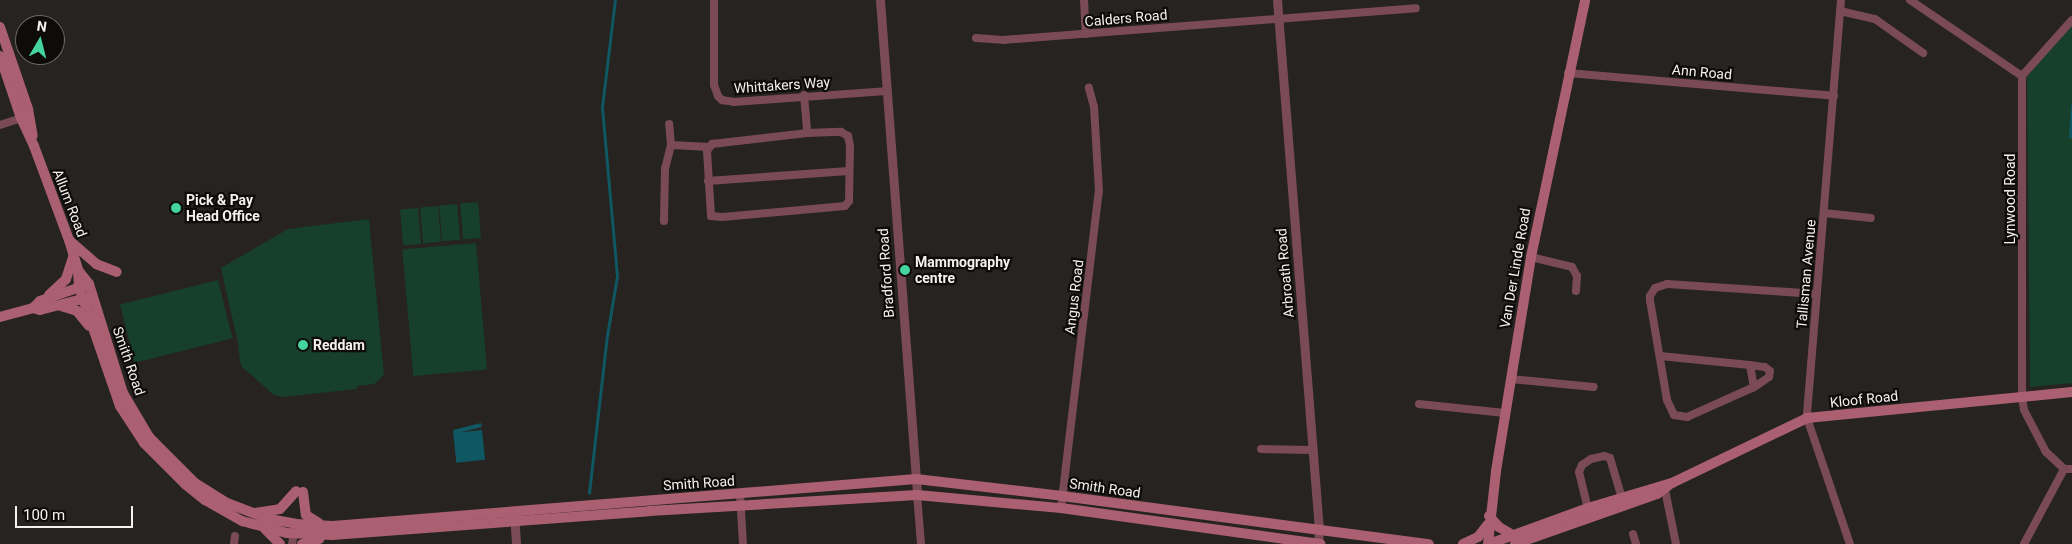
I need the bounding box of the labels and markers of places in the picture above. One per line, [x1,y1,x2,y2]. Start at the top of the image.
place label: Pick & Pay Head Office [186,192,260,224]
marker: Pick & Pay Head Office [170,202,182,214]
place label: Mammography centre [915,254,1010,286]
marker: Mammography centre [899,264,911,276]
place label: Reddam [313,337,365,353]
marker: Reddam [297,339,309,351]

